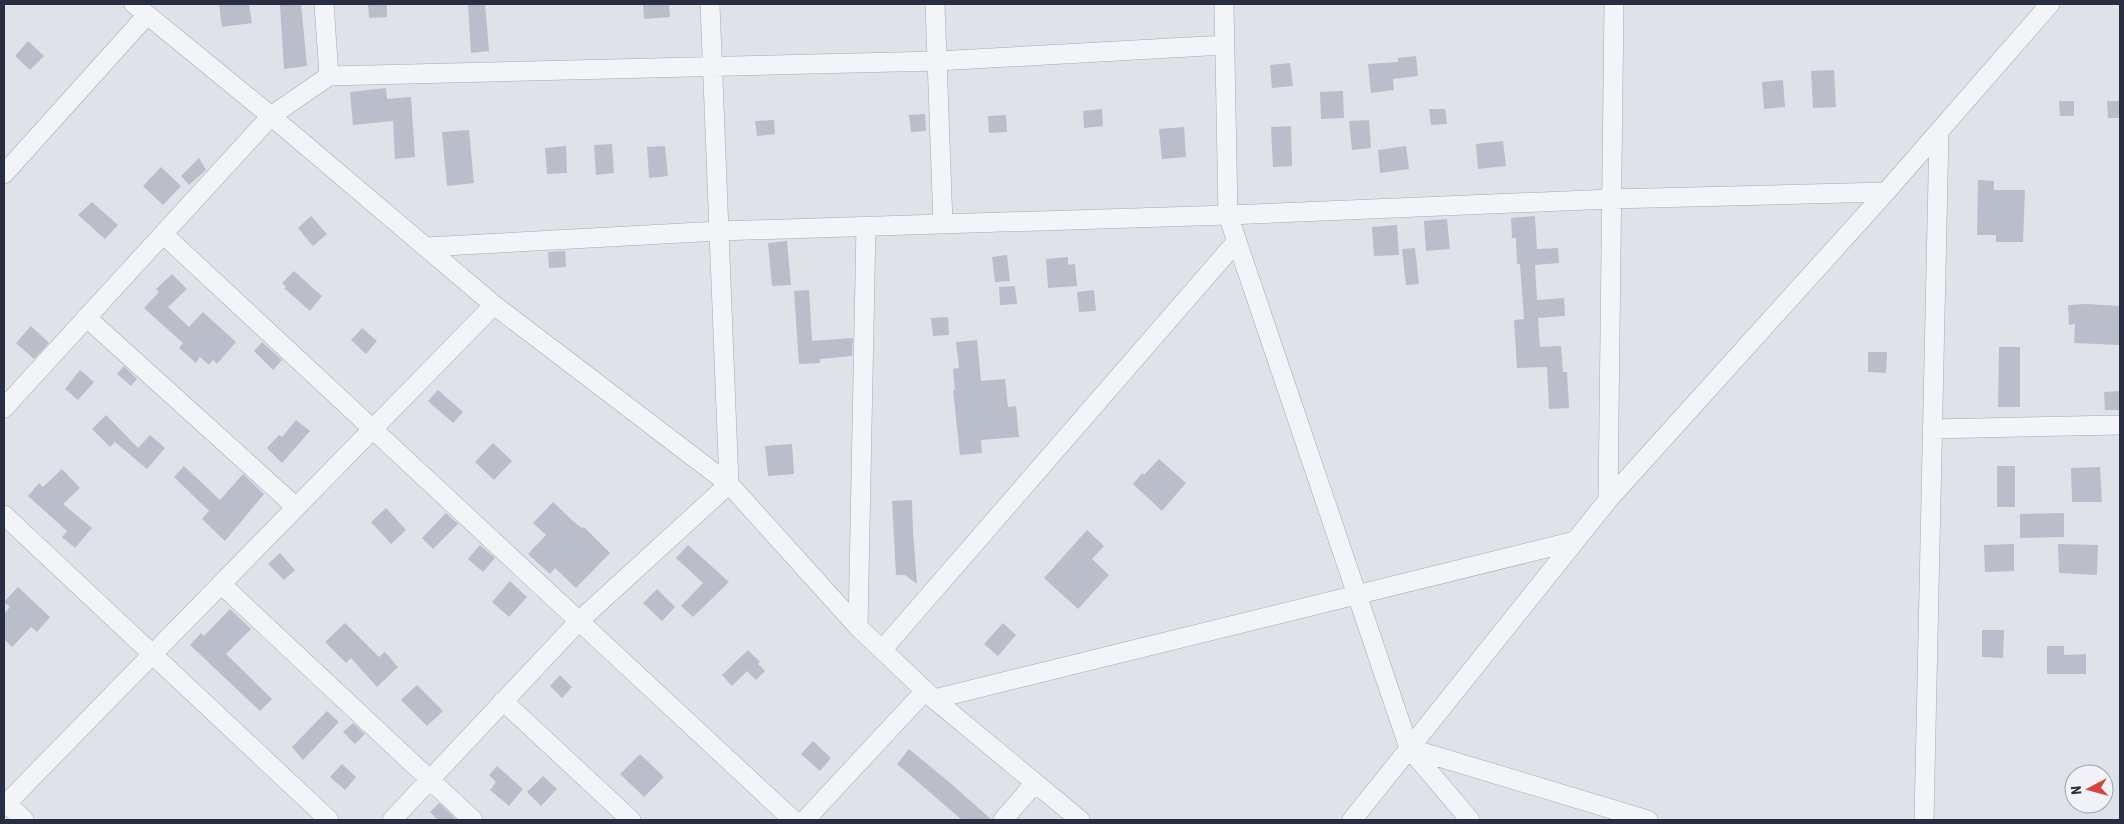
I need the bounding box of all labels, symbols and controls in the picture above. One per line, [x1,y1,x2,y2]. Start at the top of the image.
north arrow [2064,764,2114,814]
text: N [2068,785,2084,795]

